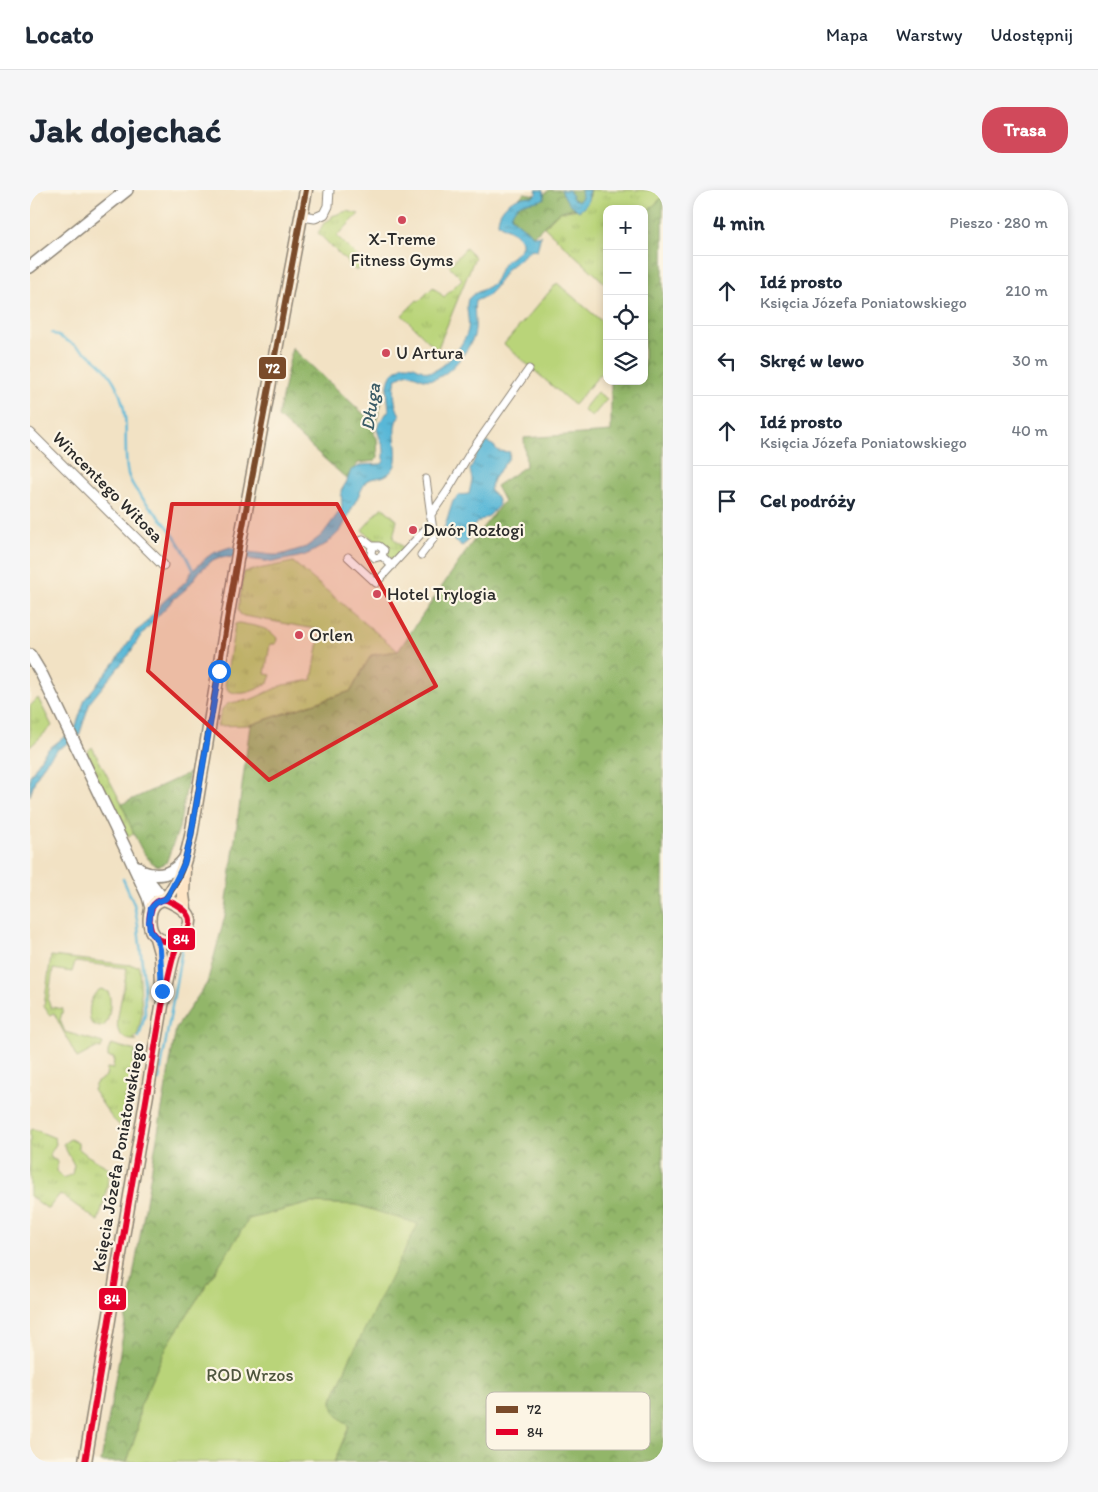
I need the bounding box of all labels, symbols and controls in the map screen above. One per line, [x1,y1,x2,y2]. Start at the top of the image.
text: Locato [25,20,94,49]
text: Mapa [826,24,868,46]
text: Warstwy [896,24,963,46]
text: Udostępnij [991,24,1073,46]
button: Trasa [982,107,1068,153]
text: Jak dojechać [30,109,222,151]
map controls [603,205,648,385]
button: + [603,205,648,250]
text: 4 min [713,210,765,235]
text: Pieszo · 280 m [950,213,1048,232]
marker: X-Treme Fitness Gyms [396,214,408,226]
place label: X-Treme Fitness Gyms [351,228,453,271]
button: − [603,250,648,295]
text: Idź prosto [760,270,843,293]
icon: ahead [713,277,741,305]
text: 210 m [1005,281,1048,300]
text: Księcia Józefa Poniatowskiego [760,293,967,312]
button: locate [603,295,648,340]
button: layers [603,340,648,385]
place label: U Artura [396,342,463,364]
marker: U Artura [380,347,392,359]
icon: left [713,347,741,375]
text: Skręć w lewo [760,349,864,372]
text: 30 m [1012,351,1048,370]
line badge: 72 [258,356,287,380]
text: 72 [265,360,281,377]
water label: Długa [356,381,385,432]
text: Idź prosto [760,410,843,433]
icon: ahead [713,417,741,445]
text: 40 m [1011,421,1048,440]
street label: Wincentego Witosa [48,427,169,548]
text: Księcia Józefa Poniatowskiego [760,433,967,452]
icon: arrive [713,487,741,515]
text: Cel podróży [760,489,855,512]
place label: Dwór Rozłogi [423,519,524,541]
marker: Dwór Rozłogi [407,524,419,536]
place label: Hotel Trylogia [387,583,497,605]
marker: Hotel Trylogia [371,588,383,600]
place label: Orlen [309,624,353,646]
marker: Orlen [293,629,305,641]
route start [208,660,231,683]
line badge: 84 [167,927,196,951]
text: 84 [173,931,190,948]
route end [151,980,174,1003]
street label: Księcia Józefa Poniatowskiego [87,1040,149,1274]
line badge: 84 [98,1287,127,1311]
text: 84 [104,1291,121,1308]
park label: ROD Wrzos [206,1364,294,1386]
legend [486,1392,650,1450]
text: 72 [527,1401,542,1418]
text: 84 [527,1424,544,1441]

